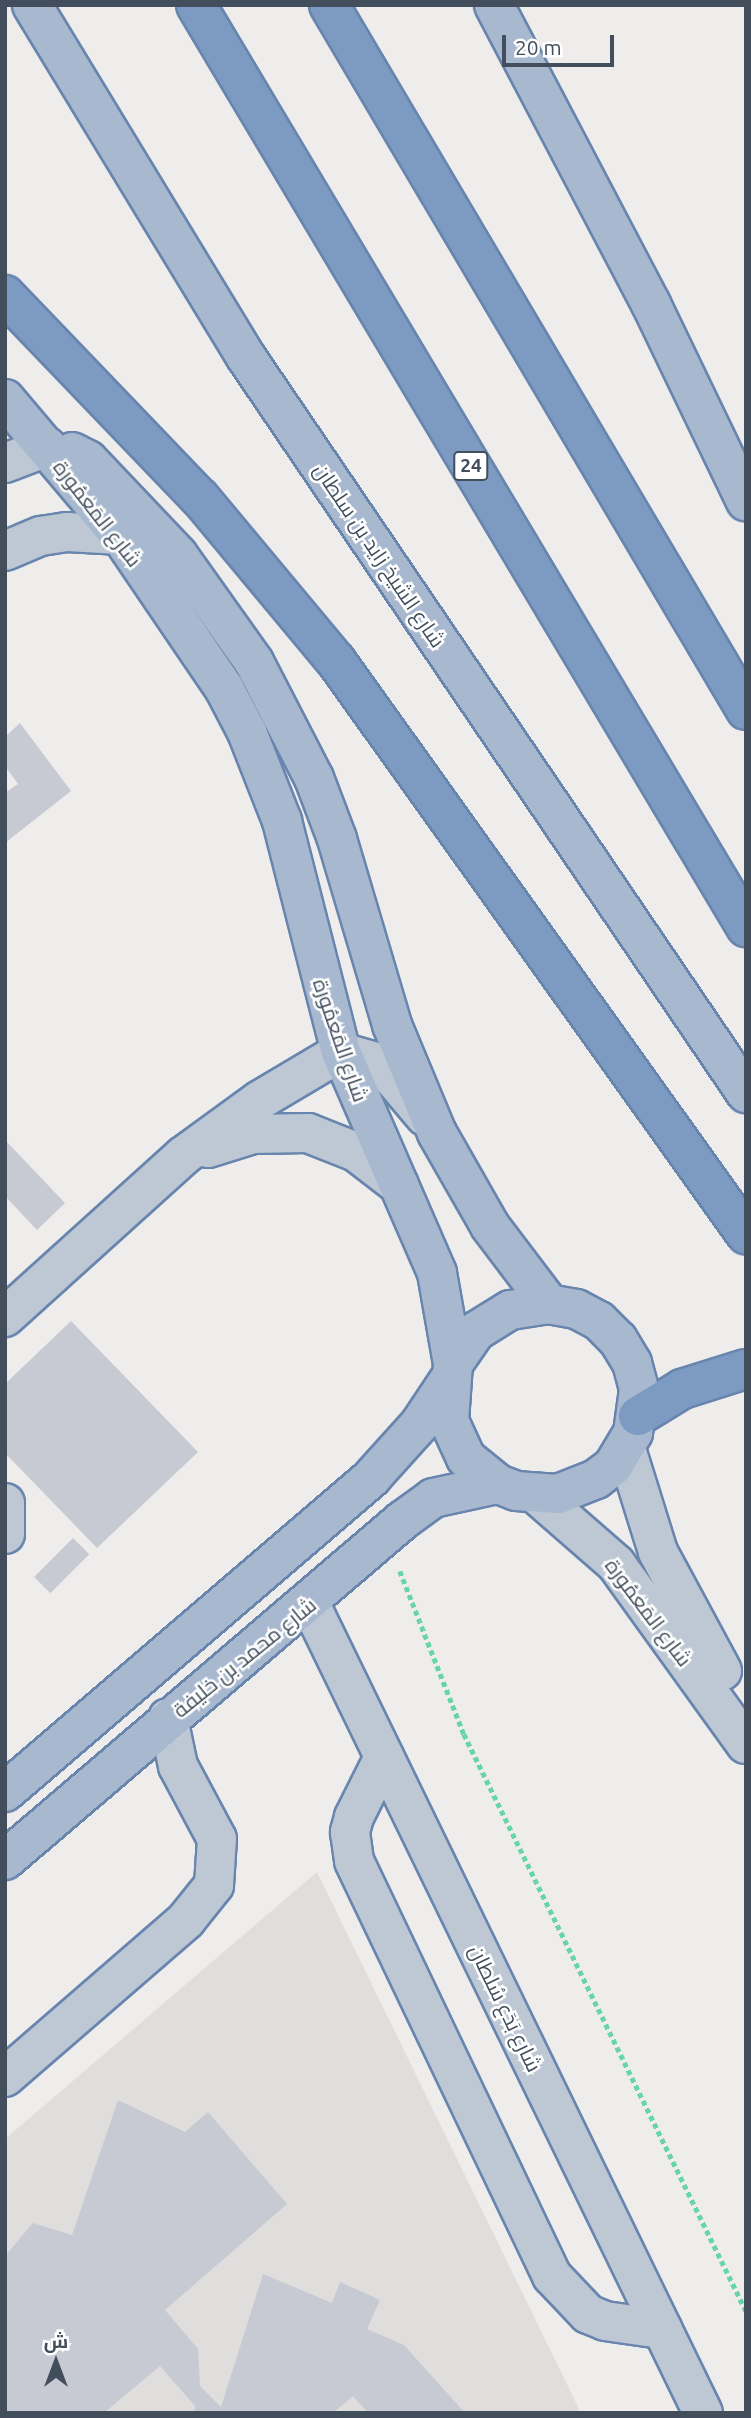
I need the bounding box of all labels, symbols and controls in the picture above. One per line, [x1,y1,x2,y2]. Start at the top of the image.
scale bar [506,21,618,65]
text: 20 m [515,35,562,59]
road number: 24 [452,450,490,481]
street label: شارع المَعمُورة [49,455,147,571]
street label: شارع الشيخ زايد بن سلطان [309,458,451,652]
street label: شارع المَعمُورة [308,975,374,1105]
street label: شارع المَعمُورة [600,1553,698,1671]
street label: شارع محمد بن خليفة [167,1592,321,1722]
street label: شارع بَدَع سُلطان [464,1940,548,2076]
north arrow [21,2327,91,2397]
text: ش [44,2330,68,2352]

